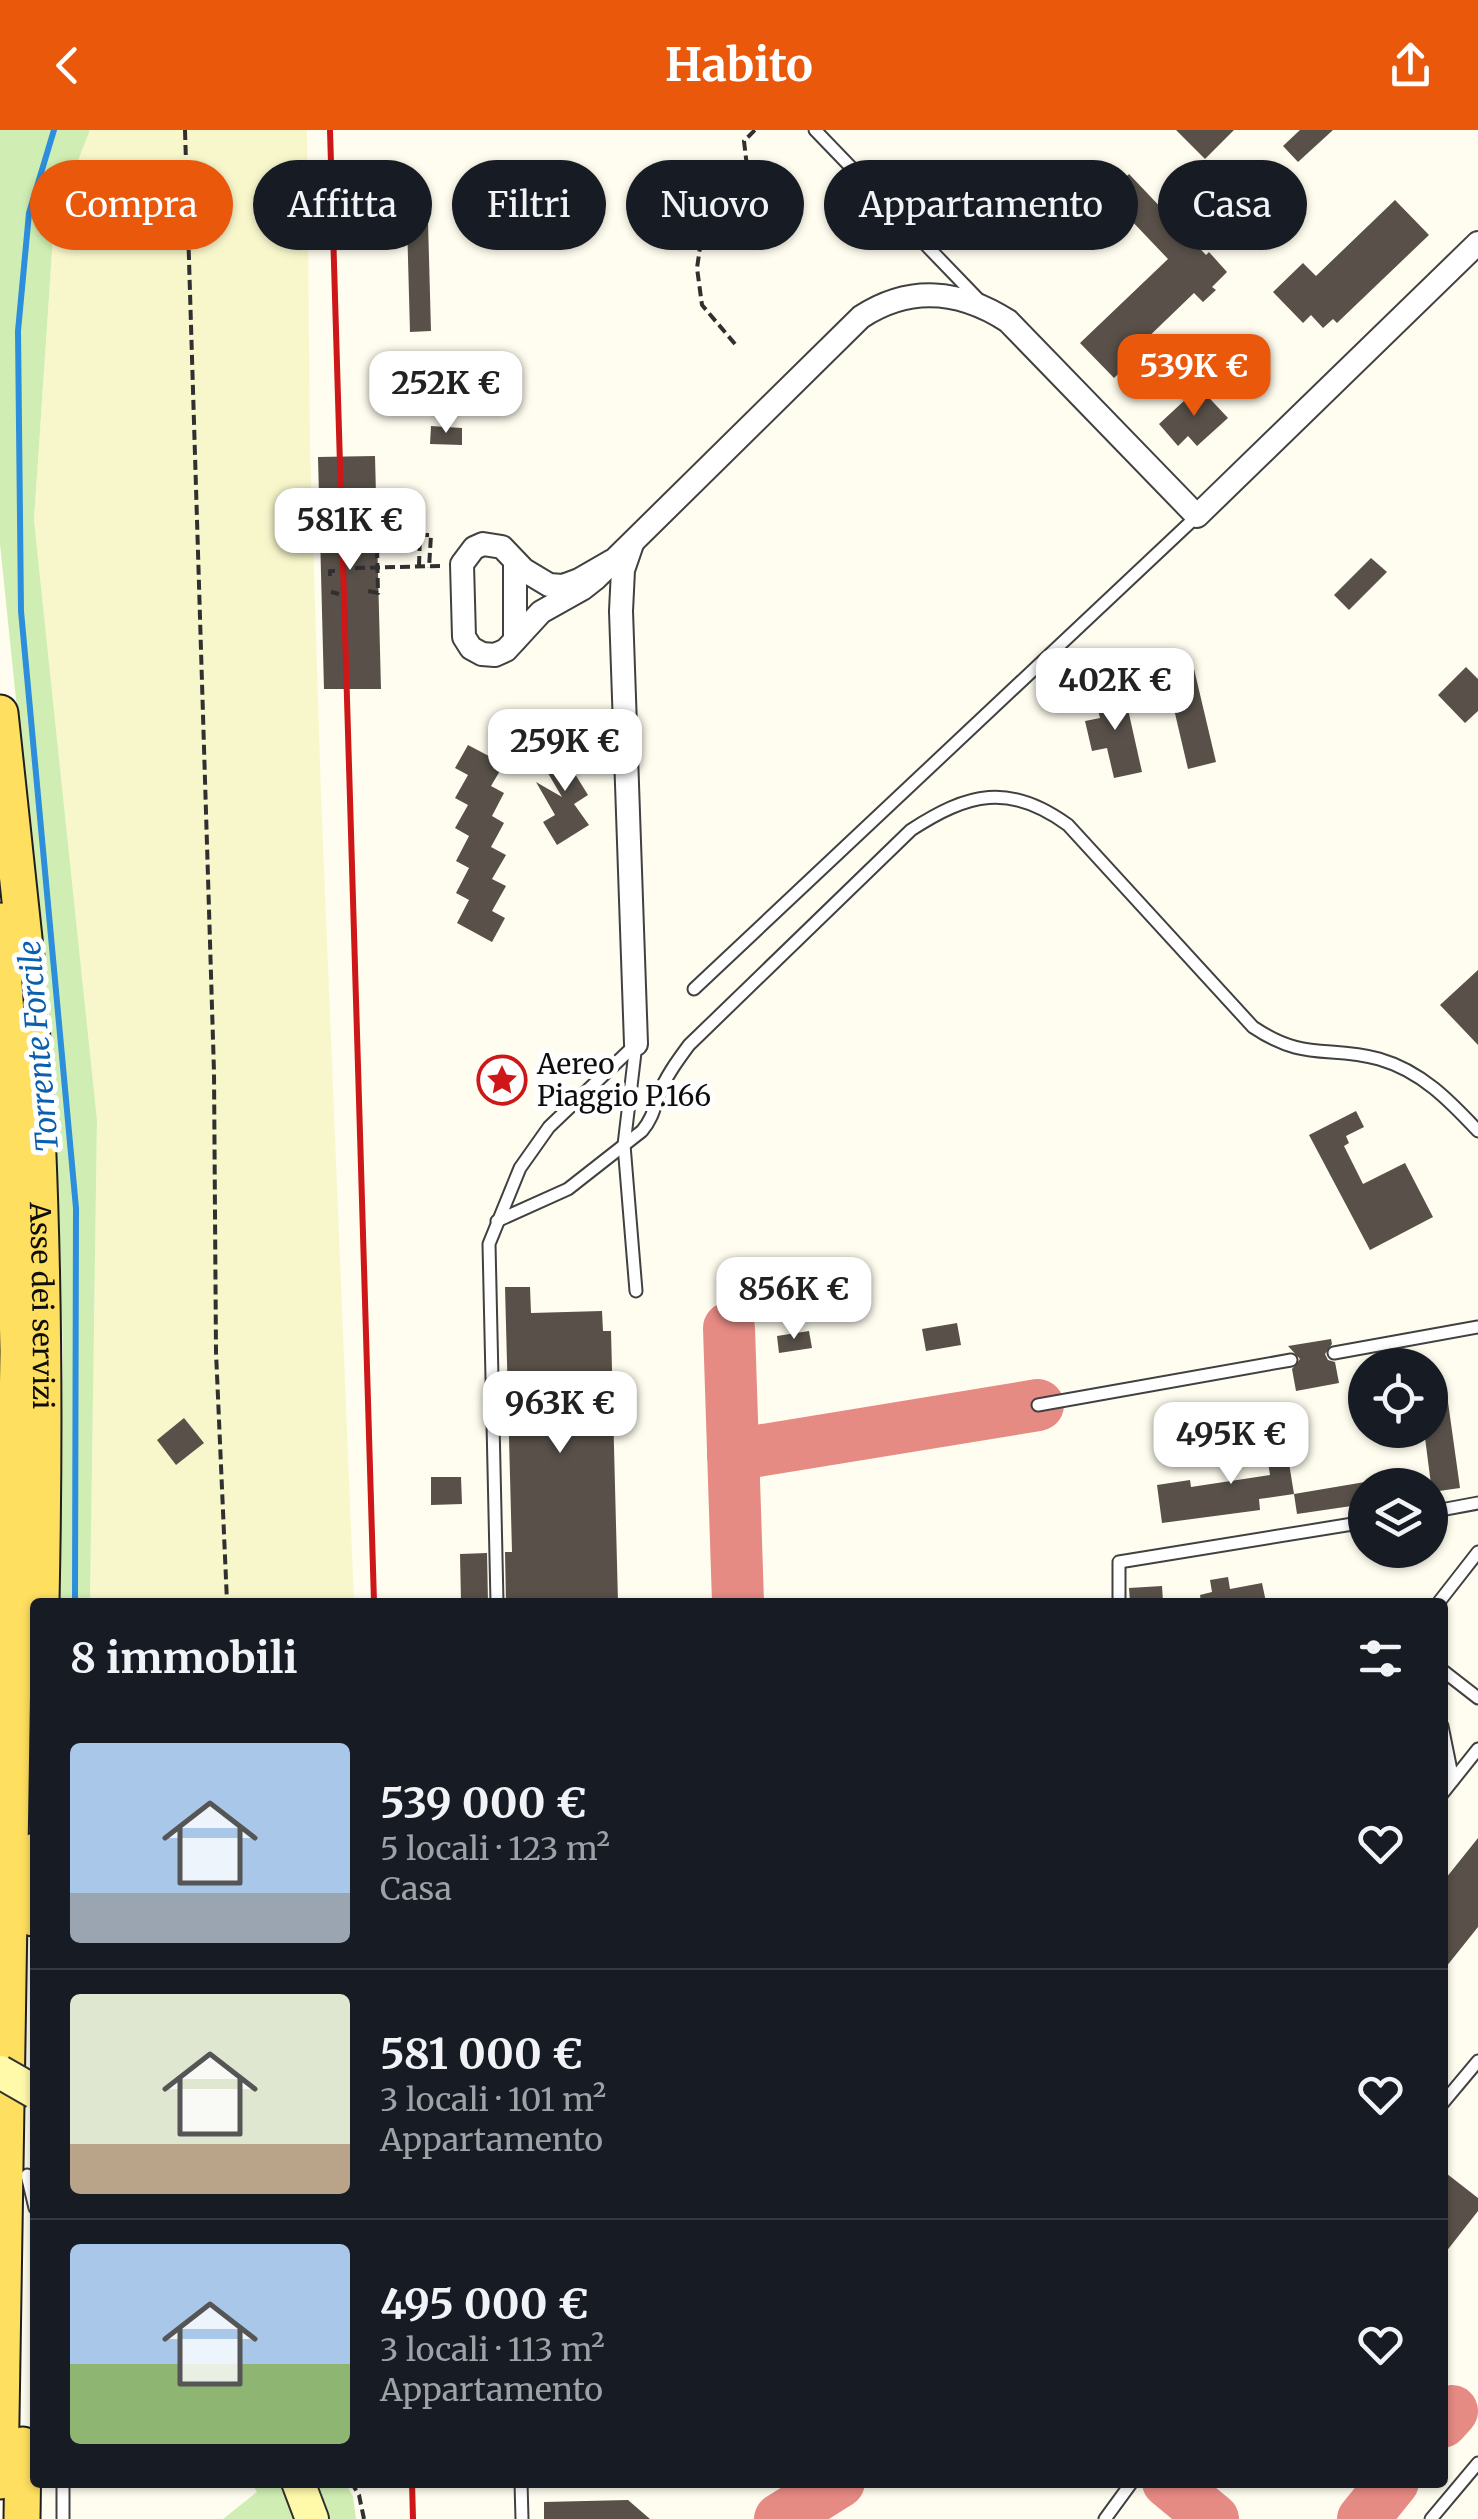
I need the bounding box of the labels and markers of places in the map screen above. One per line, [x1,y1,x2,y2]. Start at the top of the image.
pin: 539K € [1113,334,1275,419]
pin: 252K € [365,351,527,436]
pin: 581K € [269,488,431,573]
pin: 402K € [1034,648,1196,733]
pin: 259K € [484,709,646,794]
place label: Aereo Piaggio P.166 [536,1046,711,1114]
place icon: Aereo Piaggio P.166 [476,1054,528,1106]
pin: 856K € [713,1257,875,1342]
pin: 963K € [479,1371,641,1456]
pin: 495K € [1150,1402,1312,1487]

